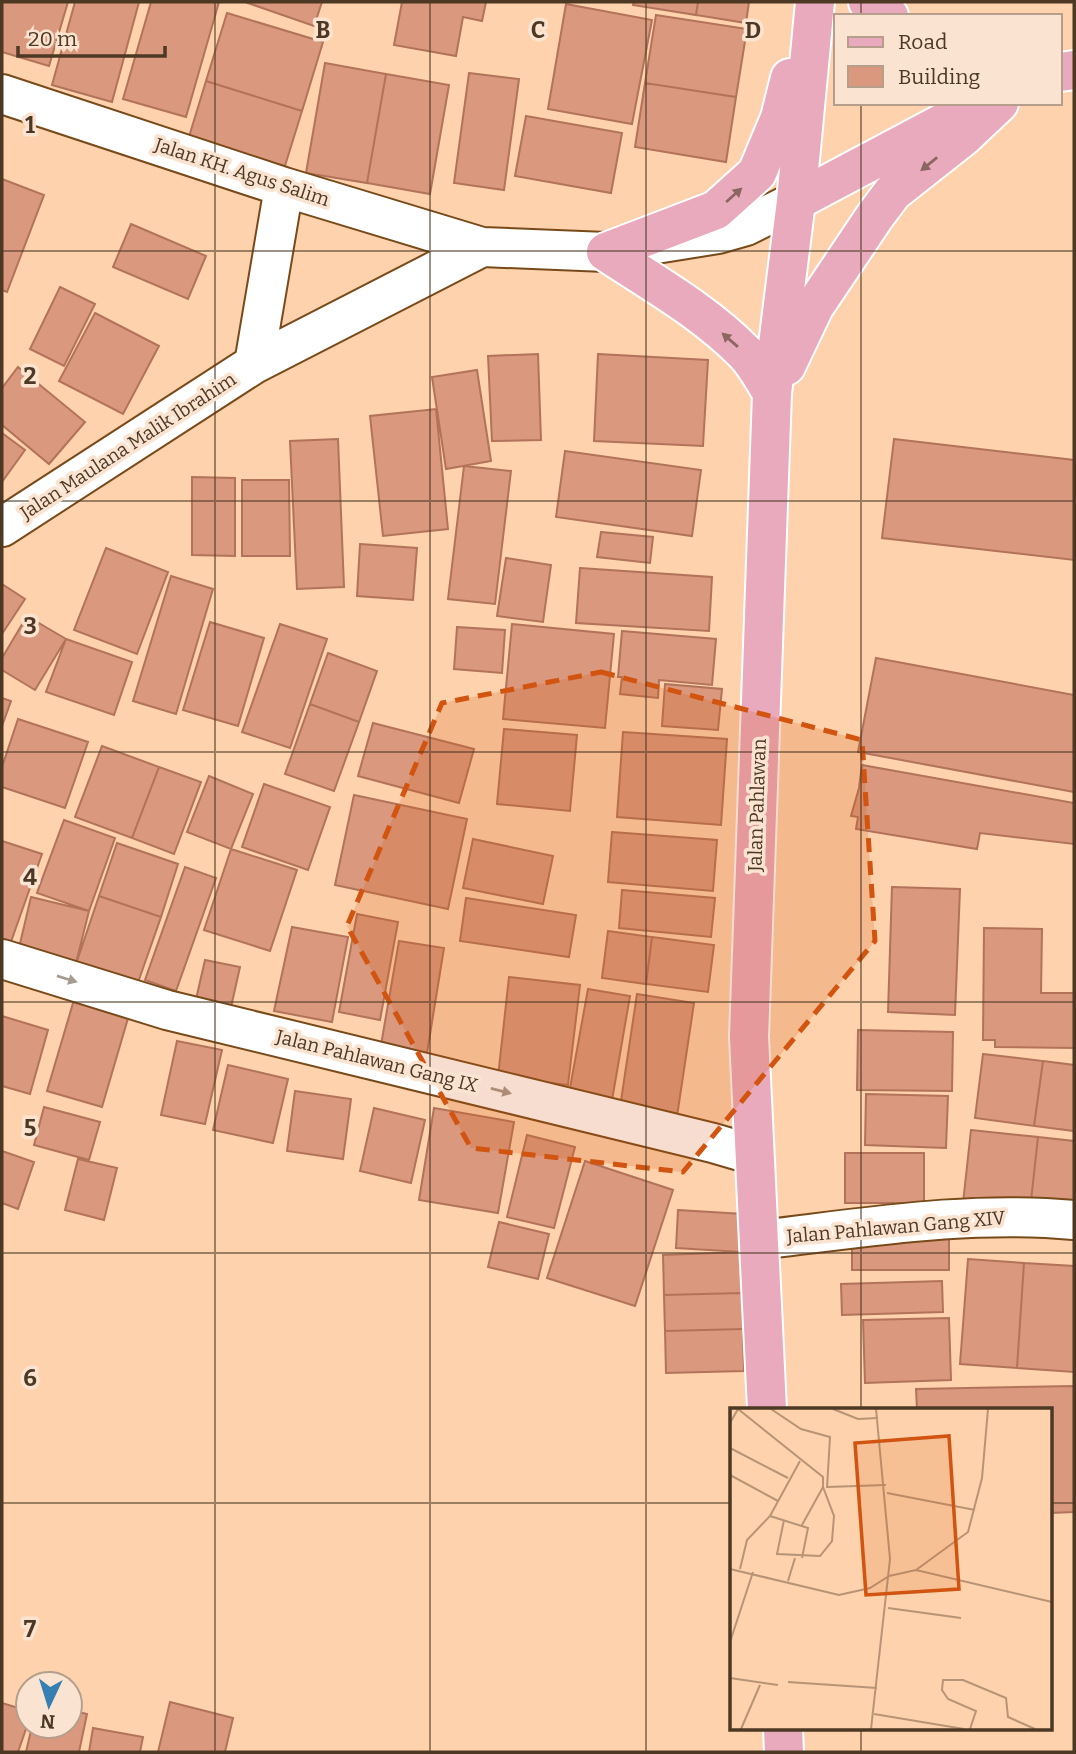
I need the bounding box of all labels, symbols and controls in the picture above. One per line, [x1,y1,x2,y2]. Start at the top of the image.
scale bar [18,14,164,58]
legend [834,14,1062,105]
text: B [316,16,330,44]
text: C [531,16,545,44]
text: D [745,16,761,44]
text: 20 m [28,26,77,52]
text: Road [898,29,947,55]
text: Building [898,64,981,90]
text: 1 [25,111,35,139]
street label: Jalan KH. Agus Salim [151,133,332,211]
one-way arrow [920,156,938,170]
one-way arrow [725,187,742,203]
one-way arrow [721,332,739,348]
text: 2 [24,362,37,390]
street label: Jalan Maulana Malik Ibrahim [15,368,240,525]
text: 3 [23,612,37,640]
street label: Jalan Pahlawan [743,738,771,873]
text: 4 [23,863,37,891]
one-way arrow [57,974,78,985]
street label: Jalan Pahlawan Gang IX [273,1025,480,1097]
one-way arrow [490,1086,512,1097]
text: 5 [24,1114,36,1142]
street label: Jalan Pahlawan Gang XIV [785,1206,1007,1248]
text: 6 [23,1364,37,1392]
inset map [730,1408,1052,1730]
text: 7 [24,1615,37,1643]
north arrow [14,1670,84,1740]
text: N [39,1709,56,1733]

